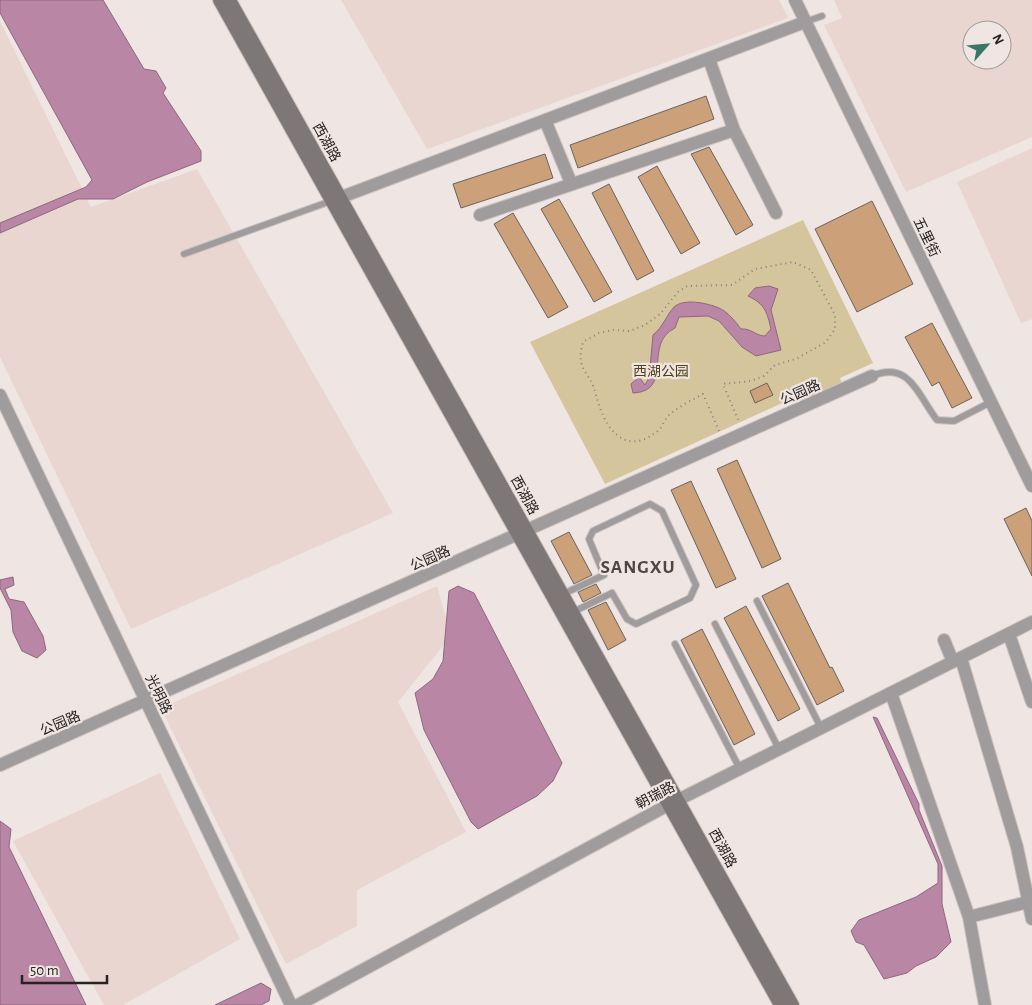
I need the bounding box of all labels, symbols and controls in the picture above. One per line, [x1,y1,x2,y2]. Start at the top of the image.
north arrow [962,20,1012,70]
text: N [989,32,1006,47]
street label: 西湖路 [310,120,343,164]
street label: 五里街 [911,215,942,259]
park label: 西湖公园 [633,364,689,379]
street label: 公园路 [778,377,822,408]
street label: 西湖路 [508,473,541,517]
street label: 公园路 [408,543,452,574]
district label: SANGXU [600,558,676,577]
street label: 光明路 [143,672,174,716]
street label: 公园路 [38,708,82,739]
street label: 朝瑞路 [633,779,677,812]
street label: 西湖路 [706,826,739,870]
scale bar [22,952,108,984]
text: 50 m [30,963,59,978]

